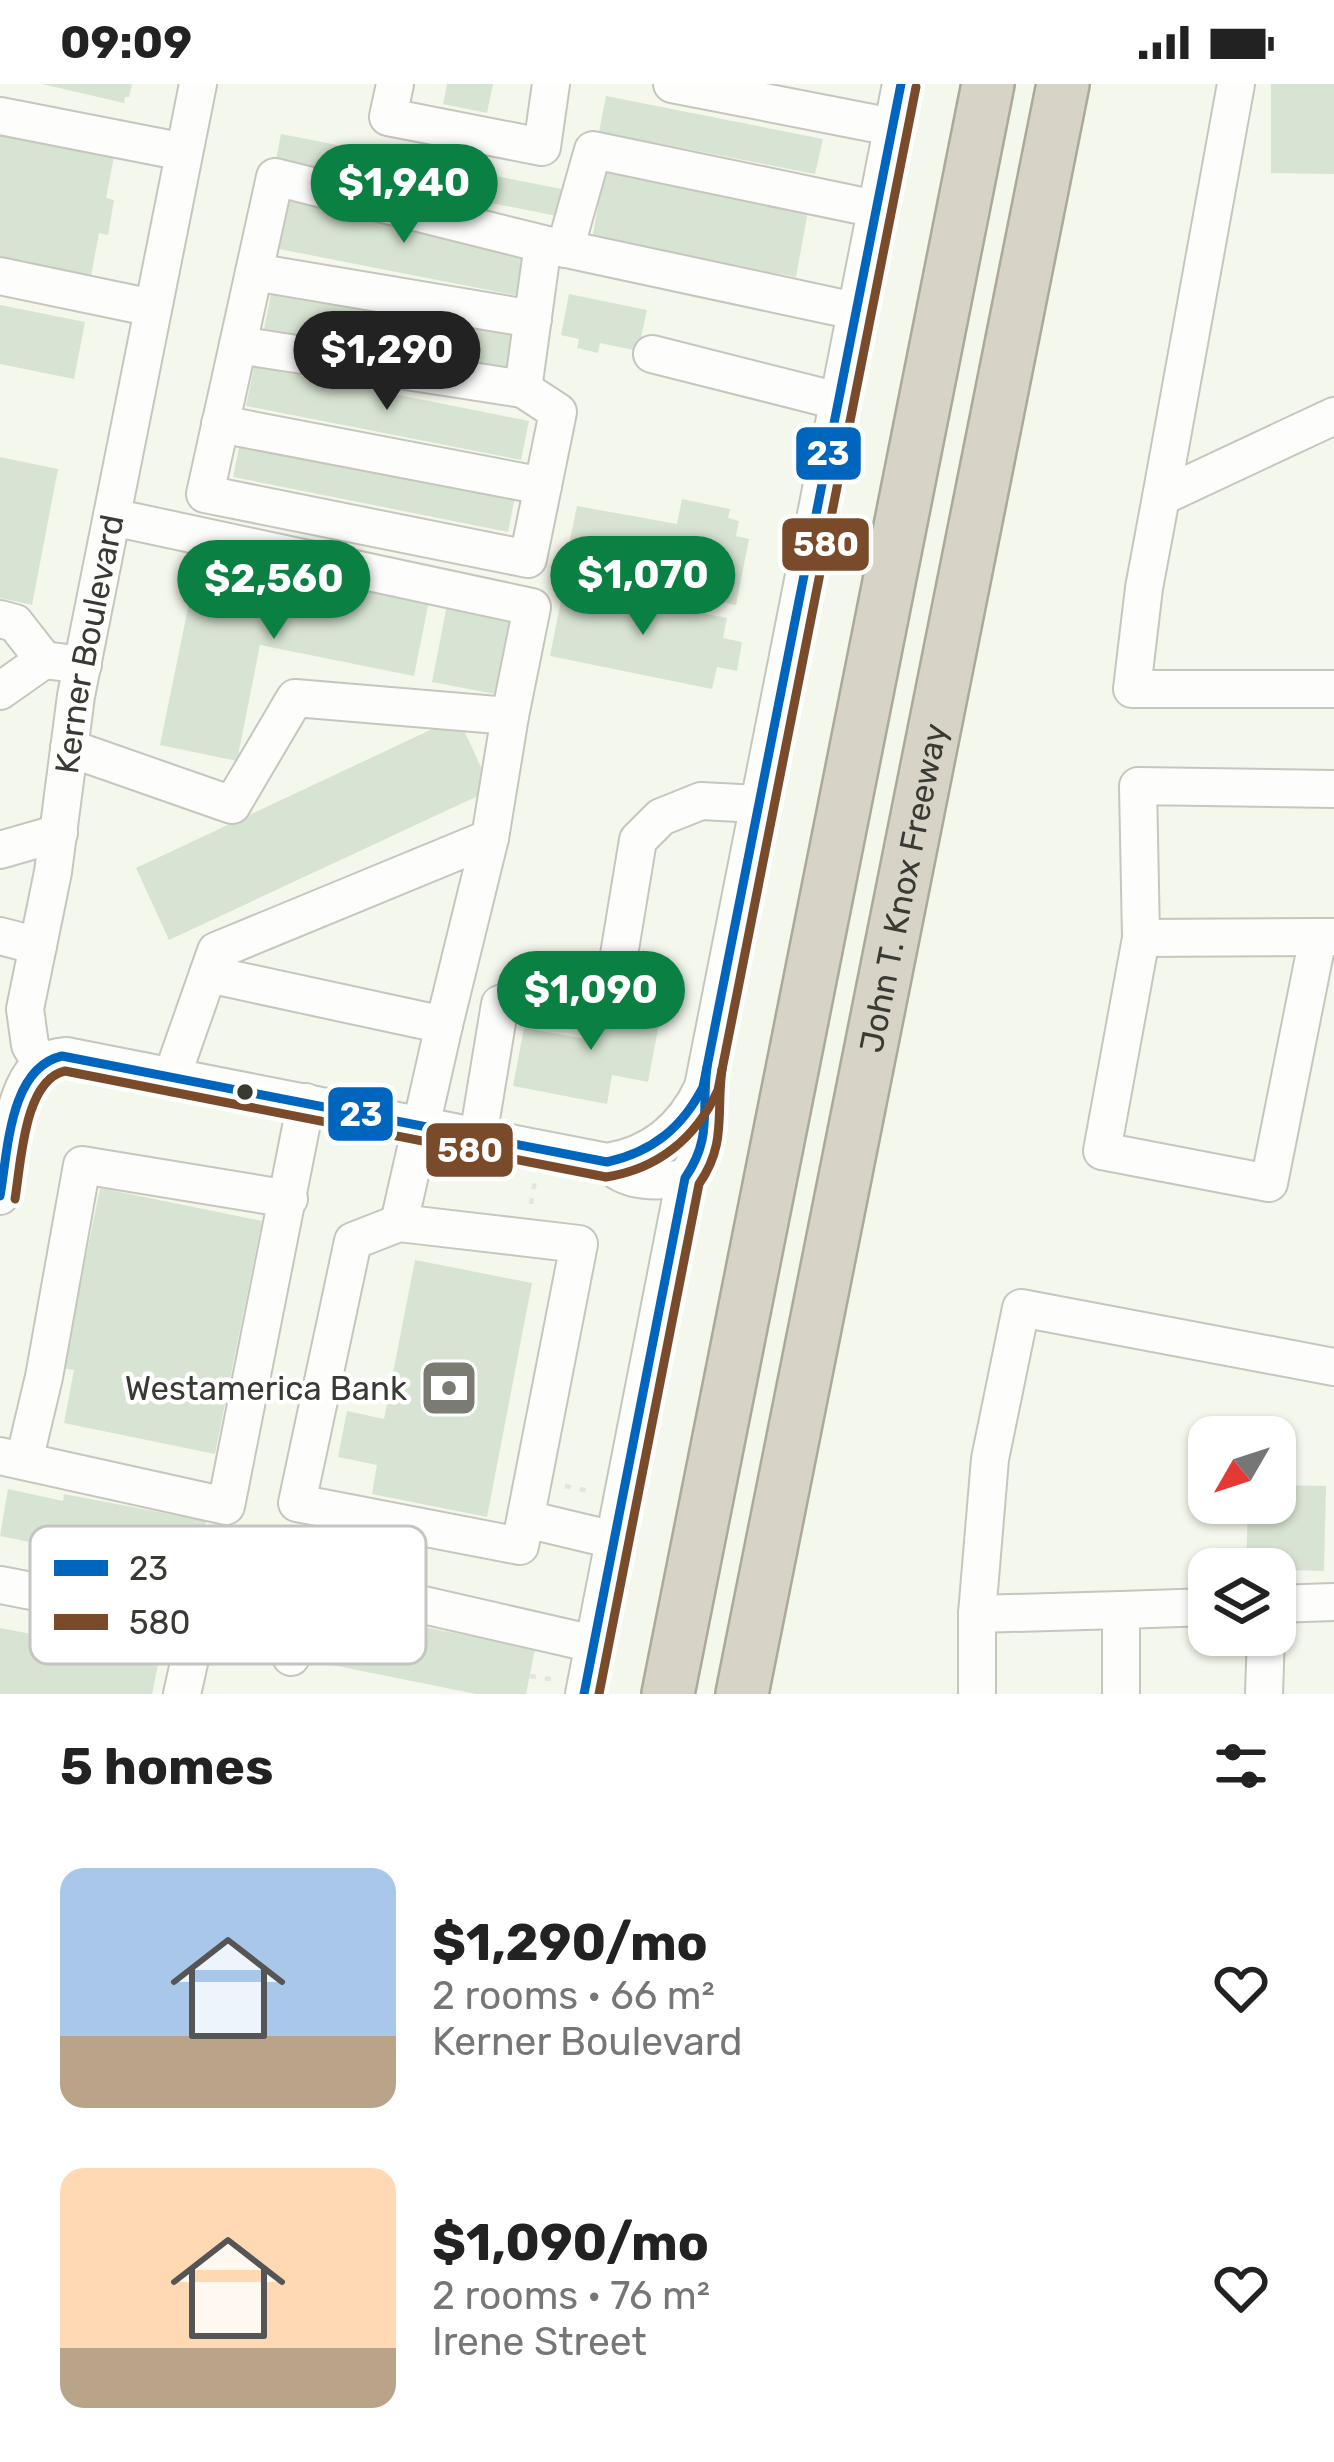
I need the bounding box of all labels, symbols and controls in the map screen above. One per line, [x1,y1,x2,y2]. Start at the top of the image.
text: 09:09 [60,16,192,69]
pin: $1,940 [306,144,502,246]
text: $1,940 [338,160,470,206]
pin: $1,290 [289,311,485,413]
text: $1,290 [320,327,454,373]
line badge: 23 [794,425,863,482]
text: 23 [806,434,850,473]
street label: Kerner Boulevard [47,511,132,776]
line badge: 580 [780,516,871,573]
text: 580 [793,525,859,564]
pin: $1,070 [545,536,741,638]
pin: $2,560 [176,540,372,642]
text: $1,070 [577,552,709,598]
text: $2,560 [204,556,344,602]
street label: John T. Knox Freeway [851,720,955,1056]
pin: $1,090 [493,951,689,1053]
text: $1,090 [524,967,658,1013]
unlabelled marker [234,1081,256,1103]
line badge: 23 [326,1085,395,1143]
text: 23 [339,1095,383,1134]
line badge: 580 [424,1121,515,1179]
text: 580 [437,1131,503,1170]
bank icon: Westamerica Bank [418,1357,480,1419]
place label: Westamerica Bank [125,1369,407,1408]
north arrow [1188,1416,1296,1524]
map controls [1188,1416,1296,1656]
legend [30,1526,426,1664]
button: layers [1188,1548,1296,1656]
text: 23 [129,1549,168,1588]
text: 580 [129,1603,191,1642]
icon: filters [1208,1733,1274,1799]
text: 5 homes [60,1736,273,1797]
text: $1,290/mo [432,1912,708,1973]
icon: home [156,1916,300,2060]
icon: heart [1208,1955,1274,2021]
text: 2 rooms · 66 m² [432,1973,715,2019]
text: Kerner Boulevard [432,2019,742,2065]
text: $1,090/mo [432,2212,709,2273]
icon: home [156,2216,300,2360]
icon: heart [1208,2255,1274,2321]
text: 2 rooms · 76 m² [432,2273,710,2319]
text: Irene Street [432,2319,647,2365]

